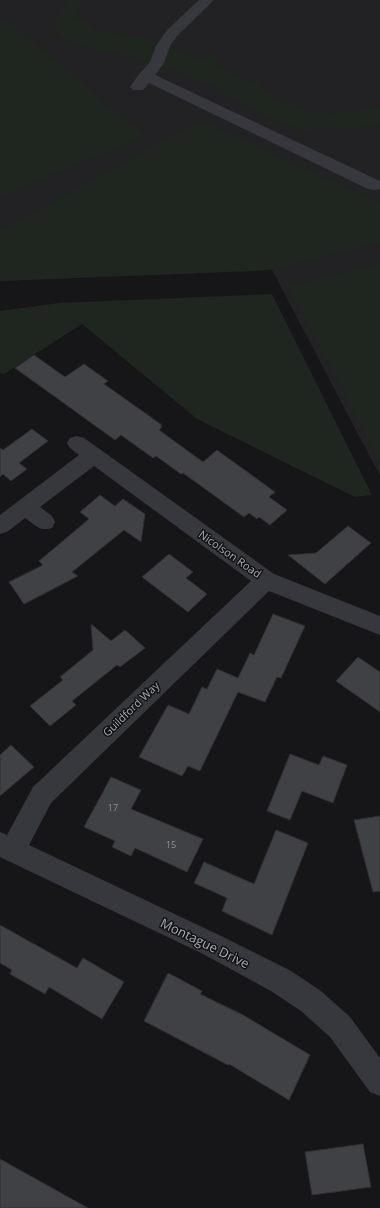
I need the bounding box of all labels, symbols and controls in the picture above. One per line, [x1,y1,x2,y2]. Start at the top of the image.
street label: Nicolson Road [196,526,265,581]
street label: Guildford Way [99,677,163,739]
house number: 17 [108,801,118,814]
house number: 15 [166,838,176,851]
street label: Montague Drive [158,914,252,972]

